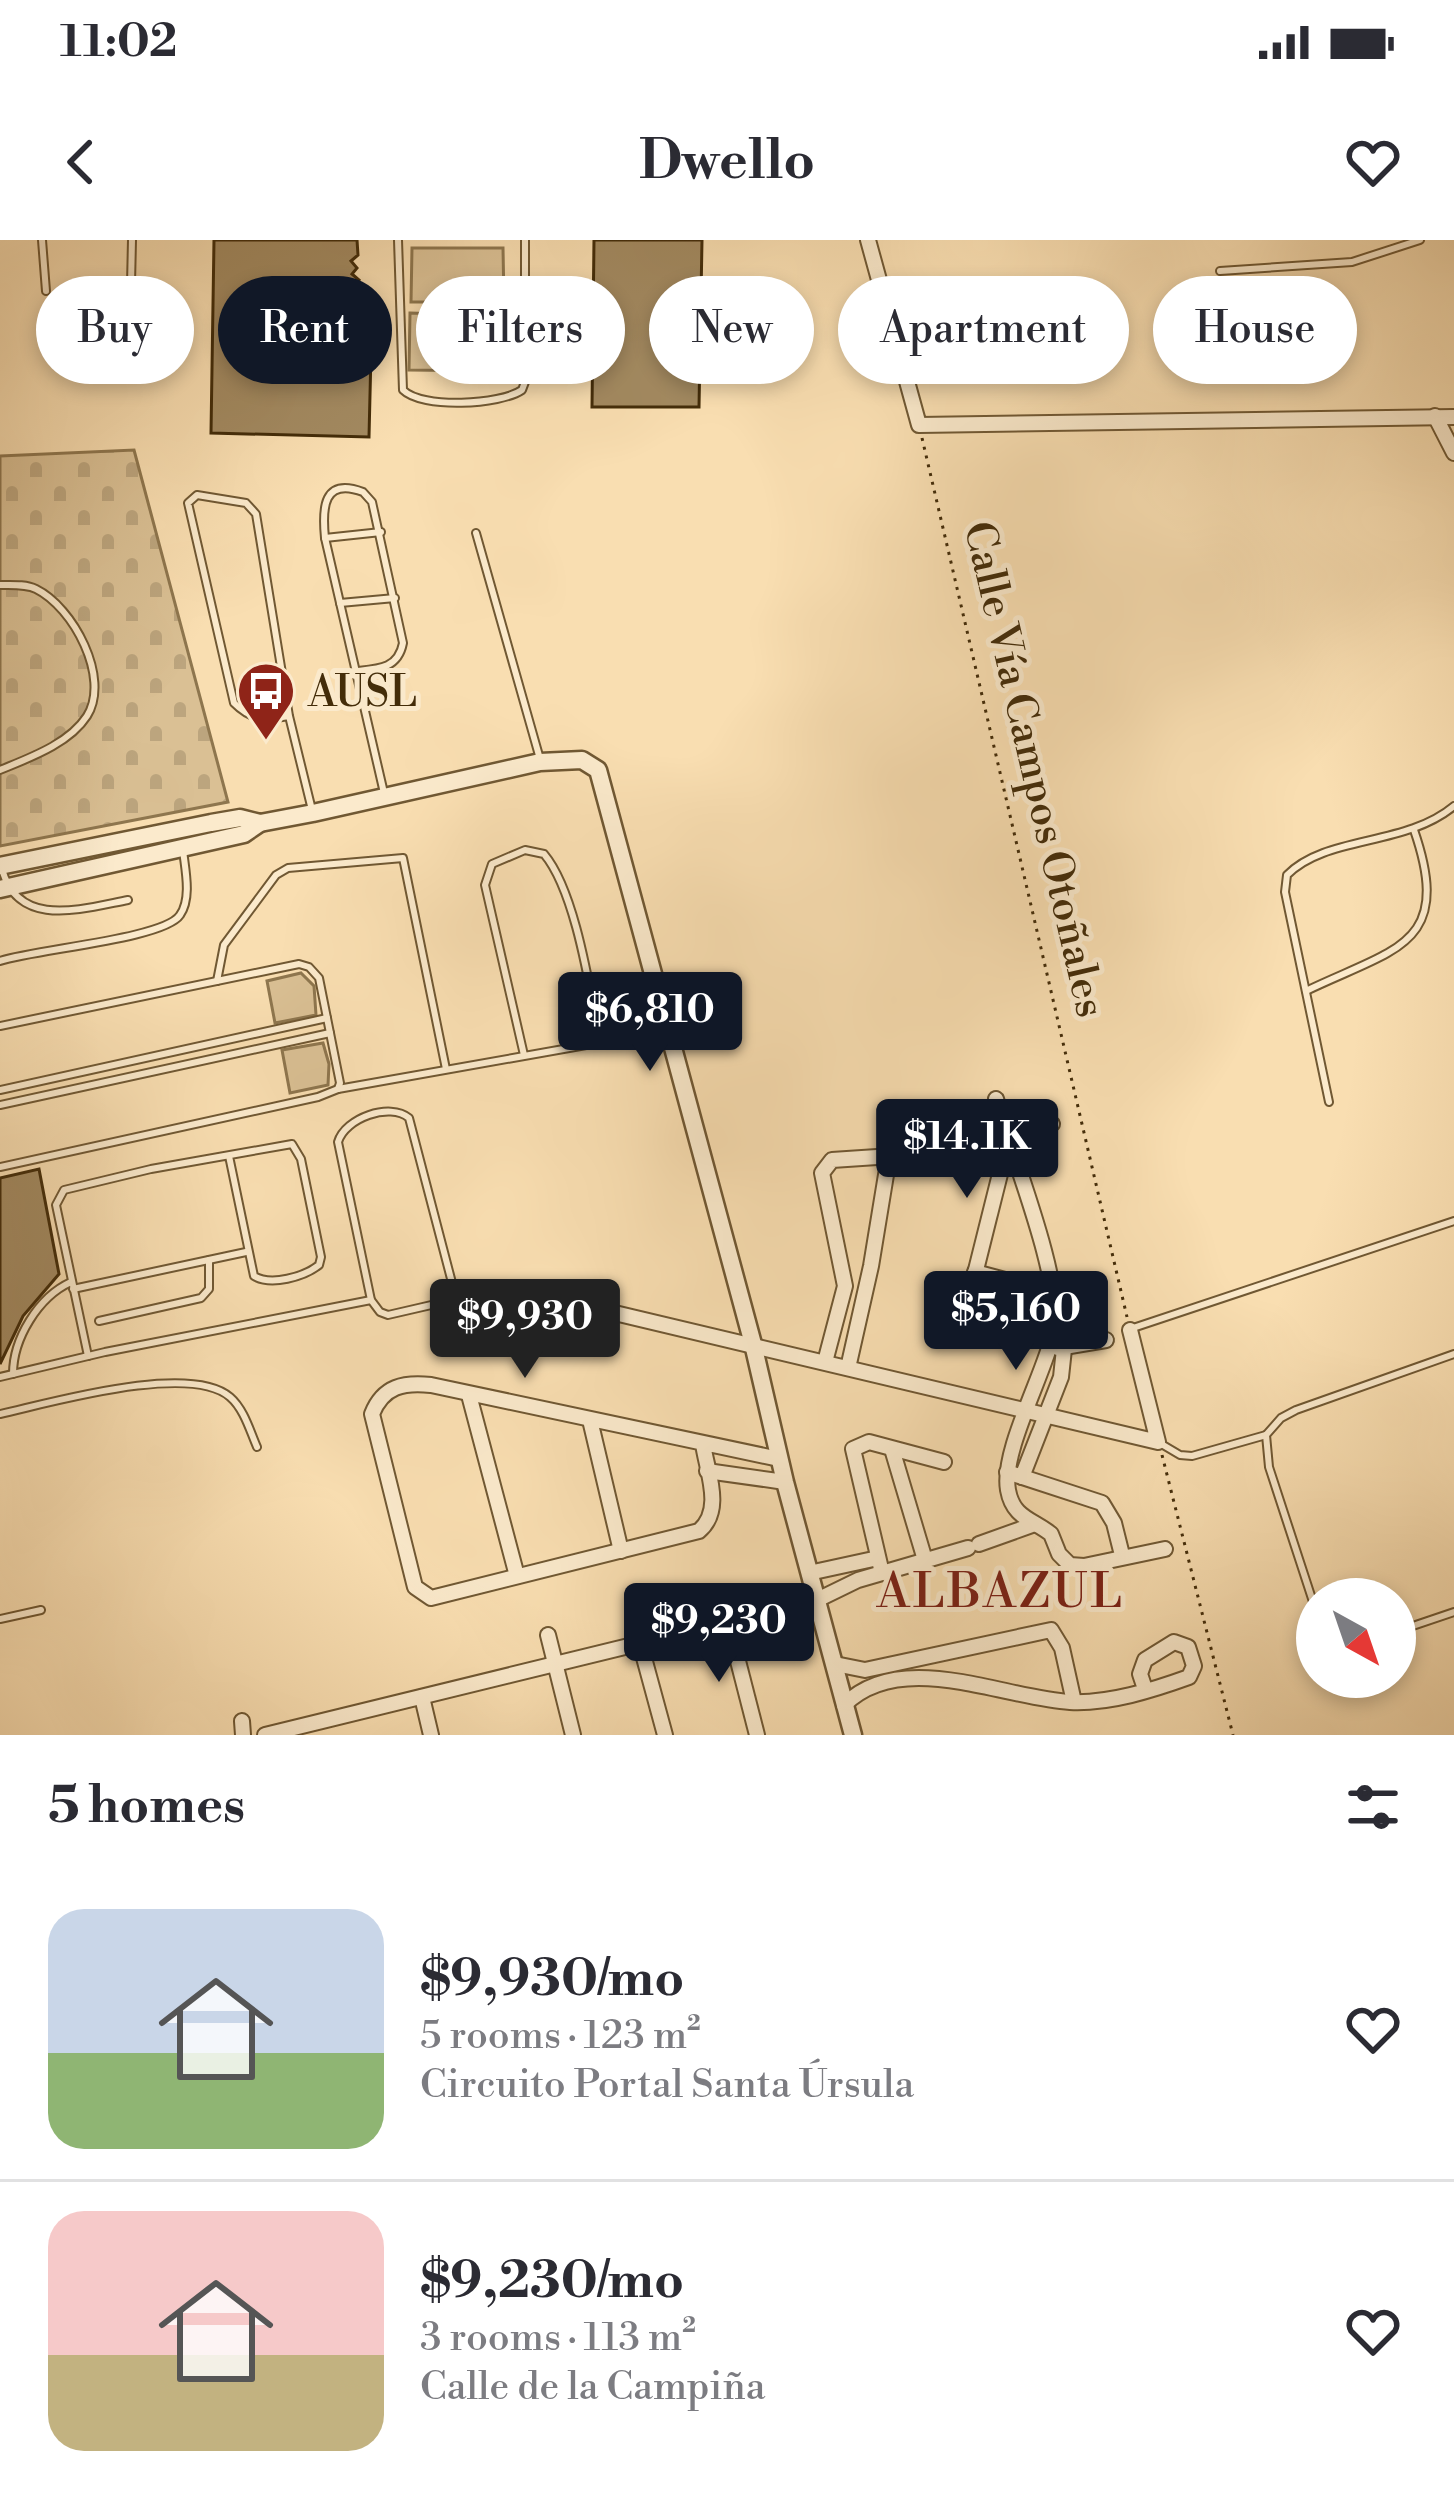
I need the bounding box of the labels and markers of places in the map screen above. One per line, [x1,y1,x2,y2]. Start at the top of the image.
bus stop icon: AUSL [235,660,297,742]
place label: AUSL [307,667,417,720]
pin: $6,810 [552,972,748,1074]
pin: $14.1K [869,1099,1065,1201]
pin: $5,160 [918,1271,1114,1373]
pin: $9,930 [427,1279,623,1381]
pin: $9,230 [621,1583,817,1685]

